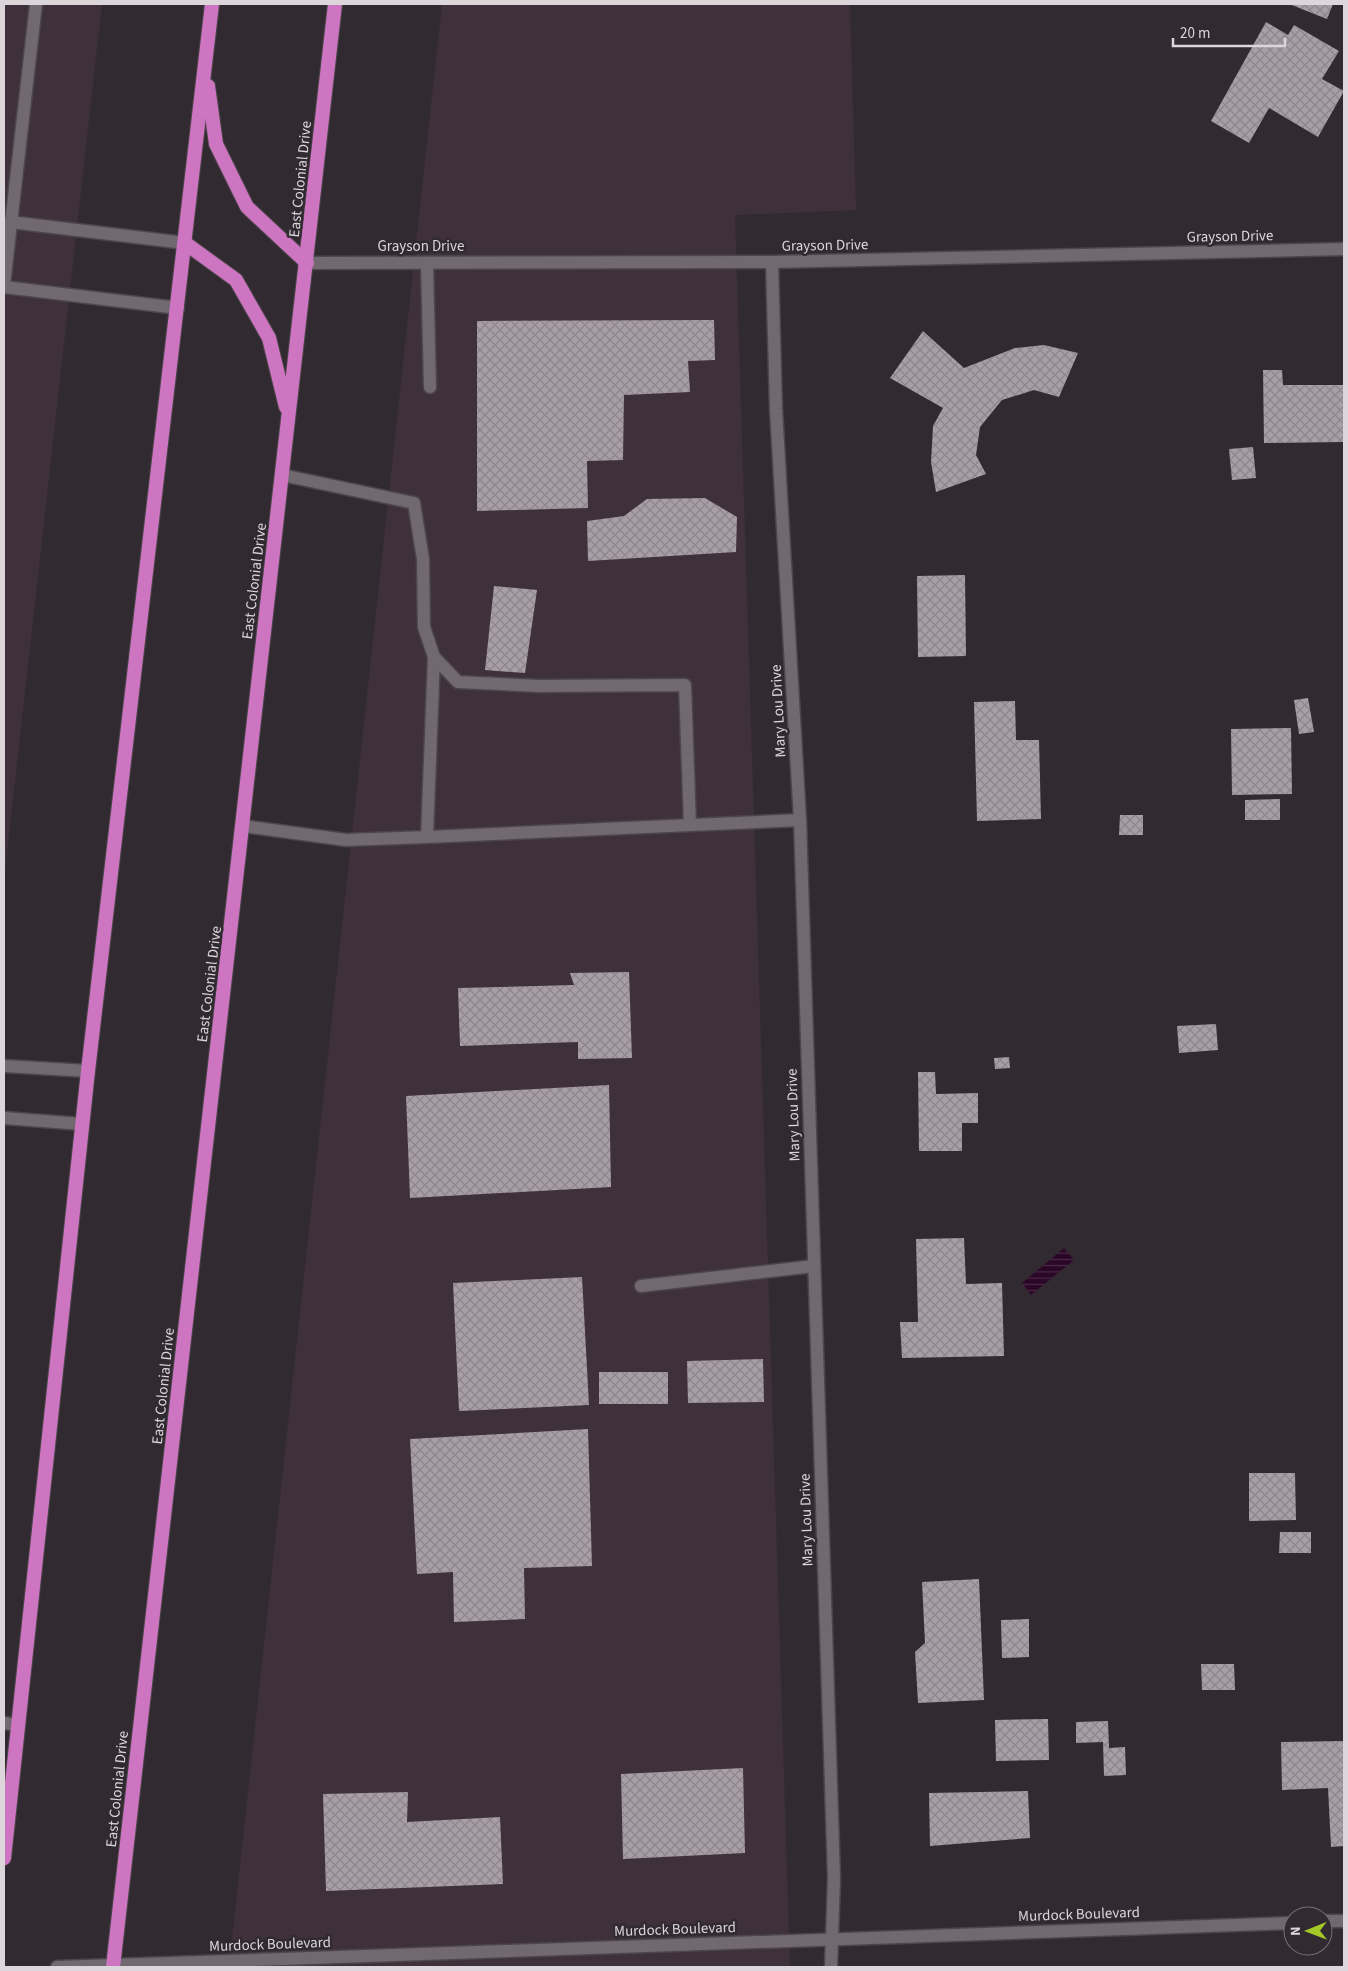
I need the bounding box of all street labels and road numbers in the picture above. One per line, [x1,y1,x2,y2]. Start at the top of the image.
street label: East Colonial Drive [284,120,317,238]
street label: Grayson Drive [1186,225,1274,248]
street label: Grayson Drive [781,234,869,257]
street label: Grayson Drive [378,236,464,257]
street label: East Colonial Drive [237,522,272,640]
street label: Mary Lou Drive [766,664,791,758]
street label: East Colonial Drive [192,925,227,1043]
street label: Mary Lou Drive [781,1068,806,1162]
street label: East Colonial Drive [147,1327,180,1445]
street label: Mary Lou Drive [794,1473,819,1567]
street label: East Colonial Drive [101,1730,134,1848]
street label: Murdock Boulevard [1018,1902,1140,1927]
street label: Murdock Boulevard [614,1917,736,1942]
street label: Murdock Boulevard [209,1932,331,1957]

